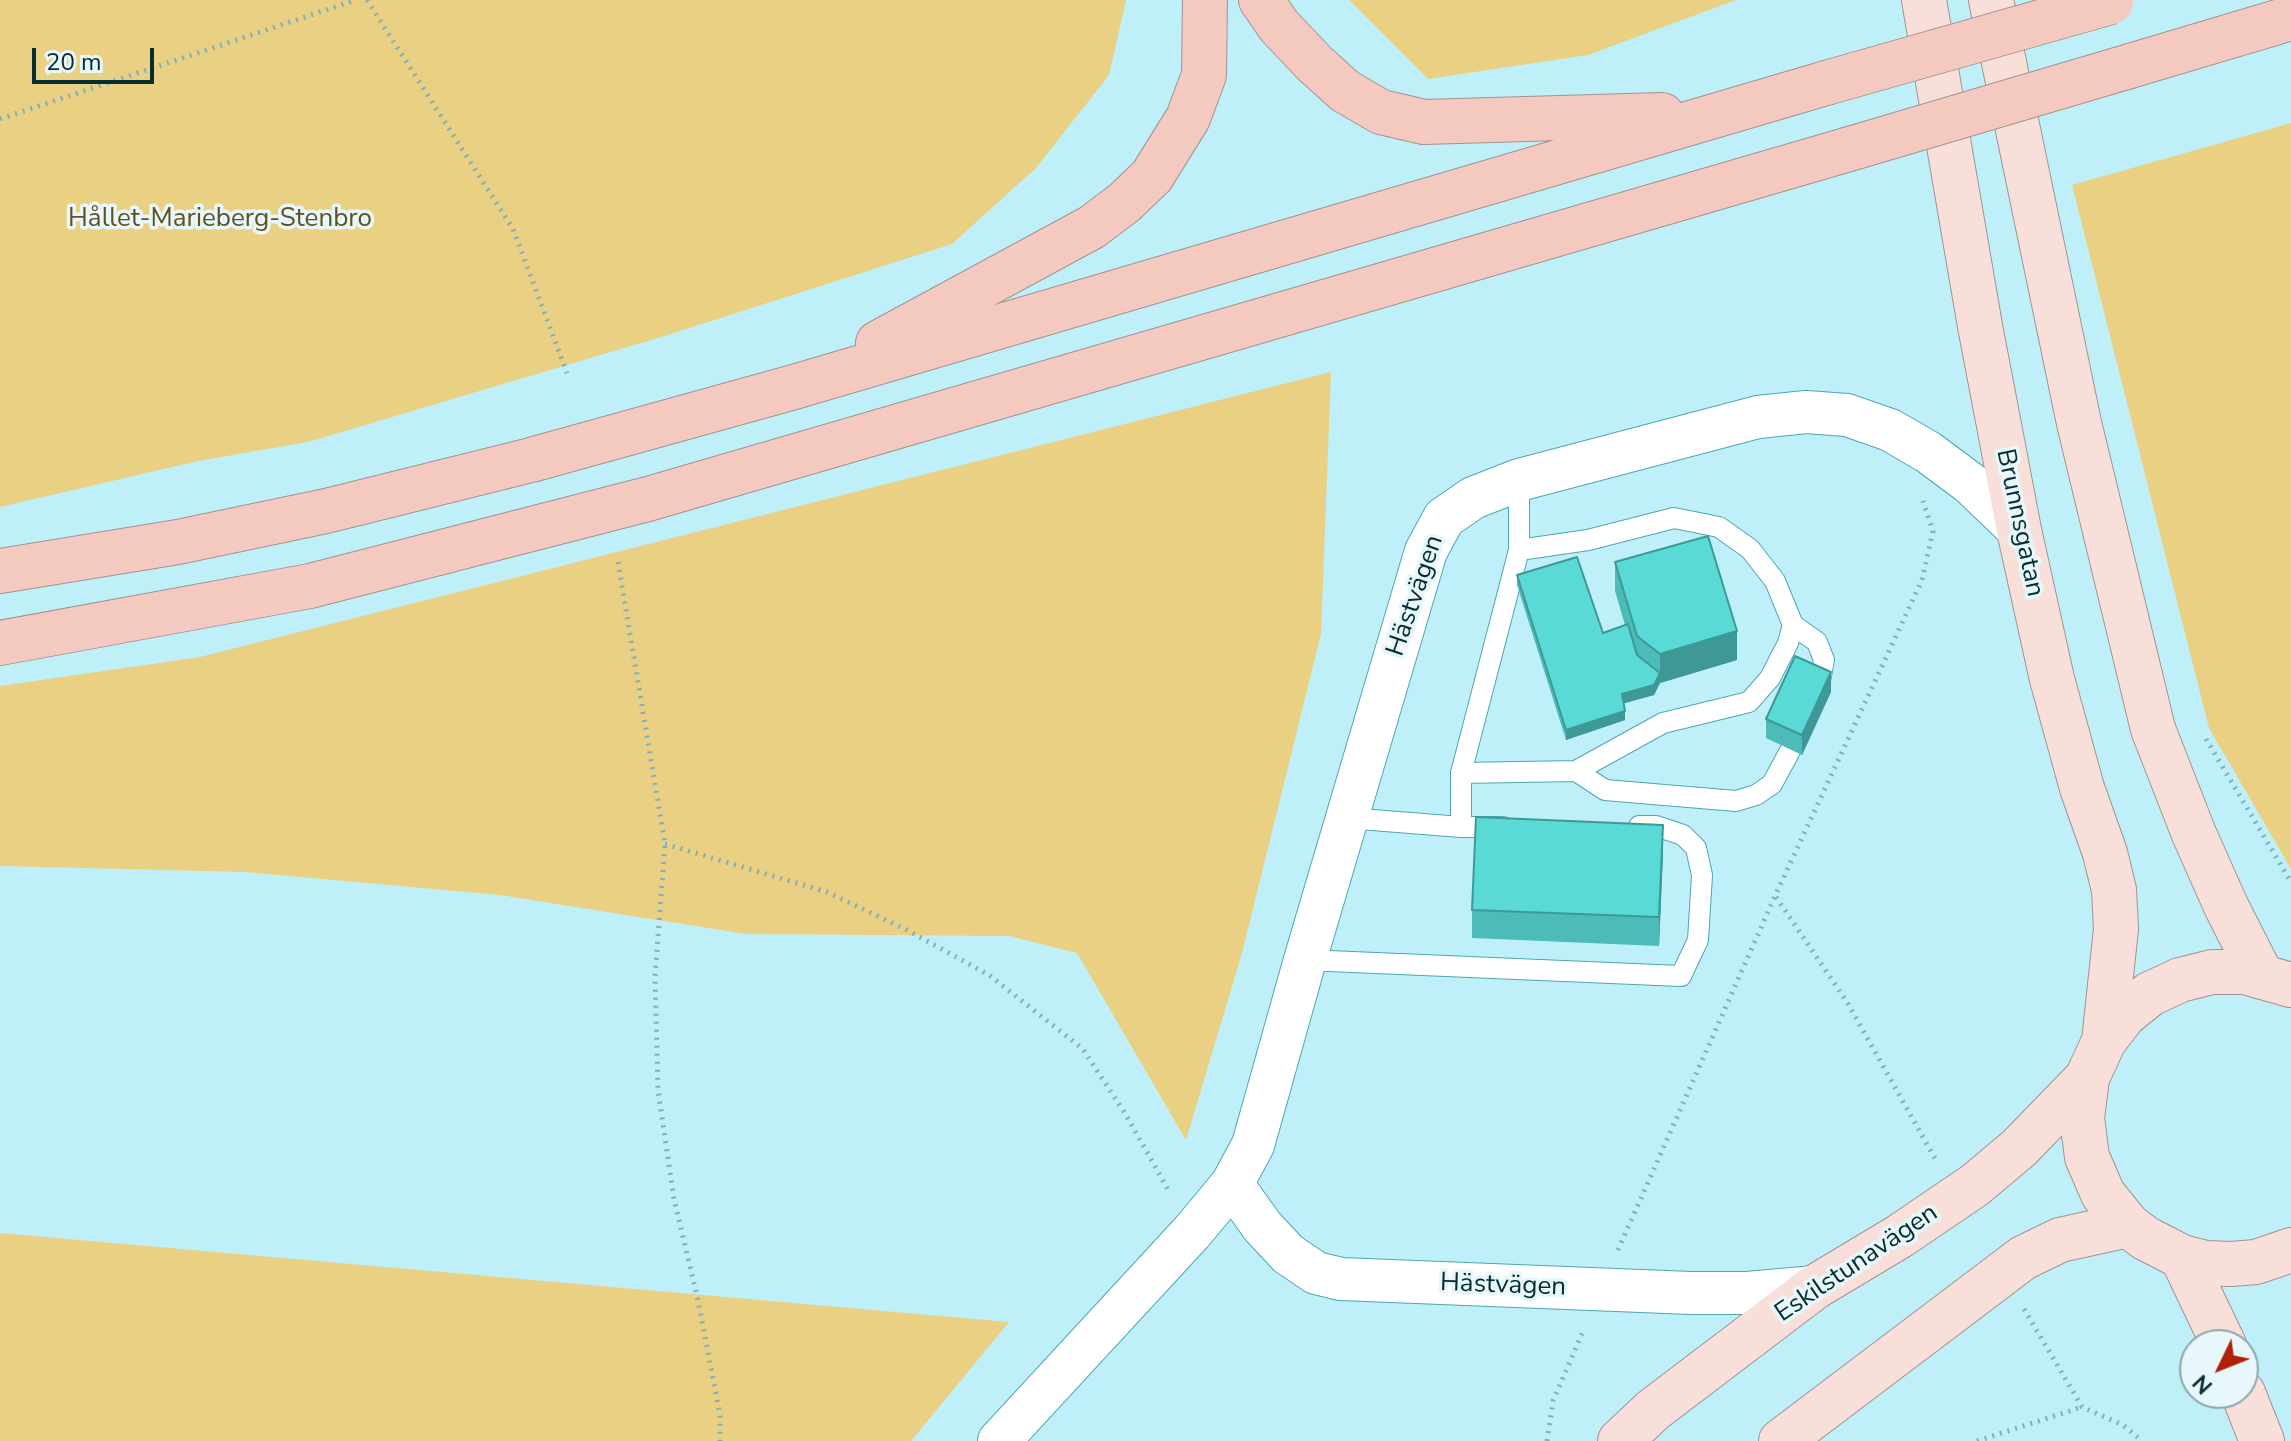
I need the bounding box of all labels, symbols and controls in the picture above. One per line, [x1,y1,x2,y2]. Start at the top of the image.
scale bar [36,32,158,82]
text: 20 m [46,46,102,78]
park label: Hållet-Marieberg-Stenbro [68,204,372,236]
street label: Brunnsgatan [1988,446,2050,600]
street label: Hästvägen [1381,531,1451,661]
street label: Eskilstunavägen [1770,1198,1944,1330]
street label: Hästvägen [1440,1268,1566,1304]
north arrow [2179,1329,2259,1409]
text: N [2186,1368,2219,1400]

